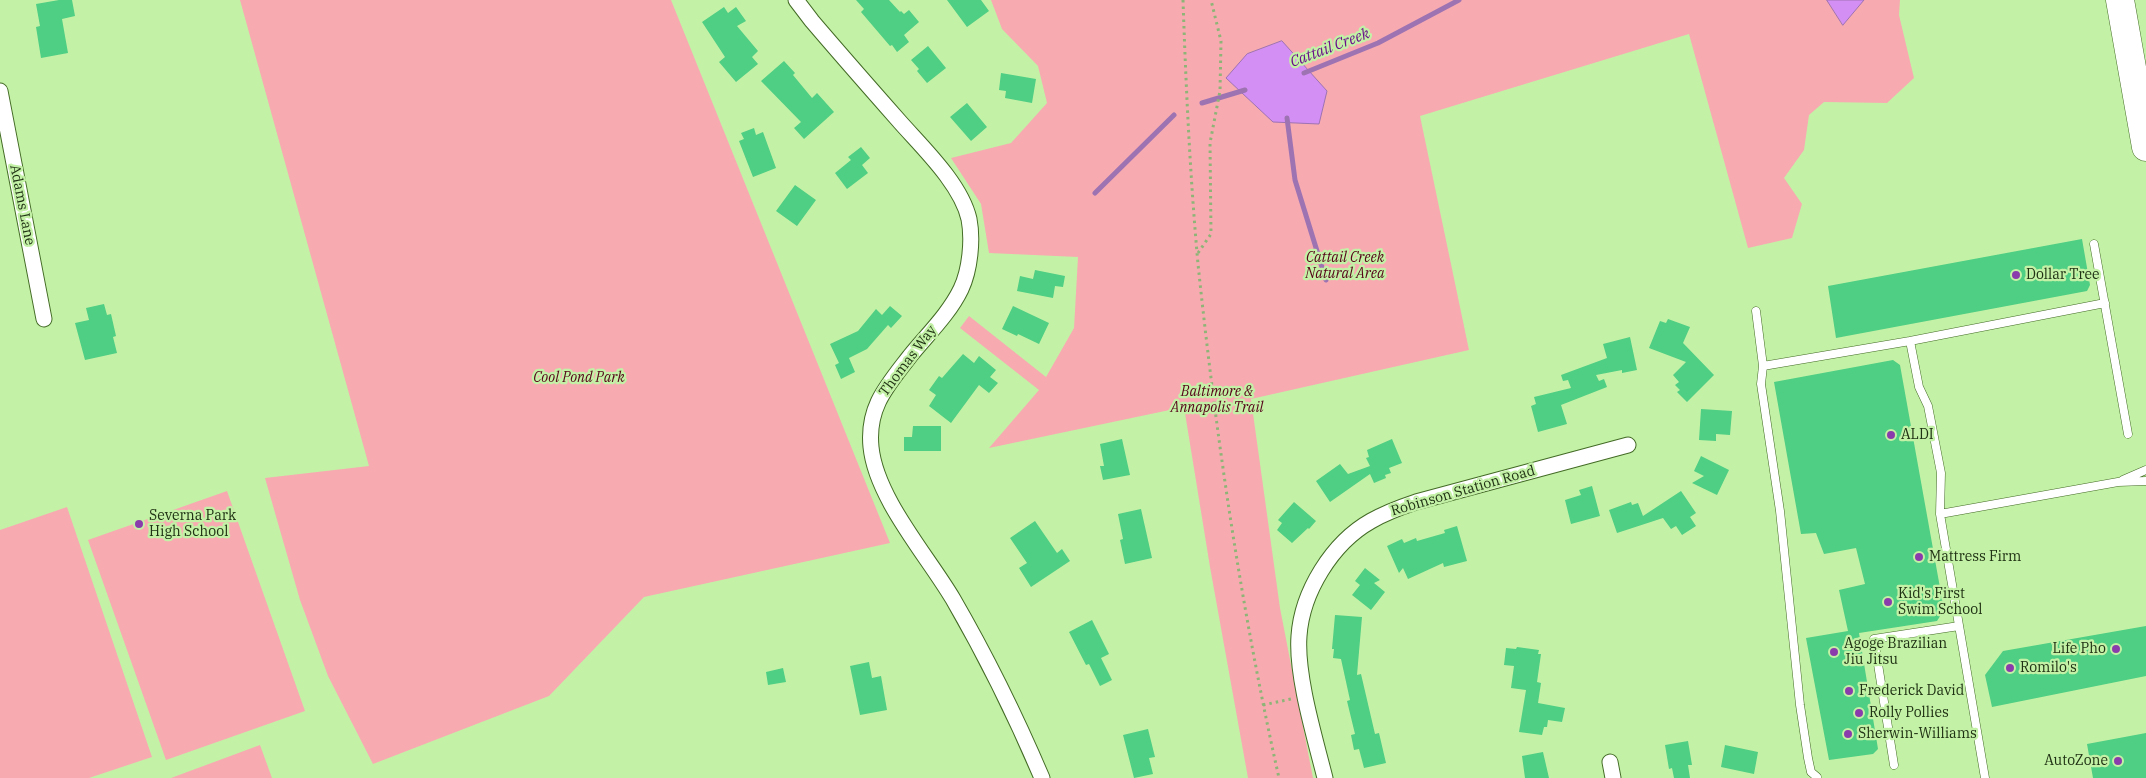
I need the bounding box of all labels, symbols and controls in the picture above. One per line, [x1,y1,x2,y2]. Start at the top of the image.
water label: Cattail Creek [1288,25,1372,71]
street label: Adams Lane [6,163,38,247]
park label: Cattail Creek Natural Area [1305,250,1385,282]
place label: Dollar Tree [2026,267,2099,283]
marker: Dollar Tree [2010,269,2022,281]
street label: Thomas Way [876,322,940,400]
park label: Cool Pond Park [533,370,625,386]
park label: Baltimore & Annapolis Trail [1170,384,1264,417]
place label: ALDI [1901,427,1934,443]
marker: ALDI [1885,429,1897,441]
street label: Robinson Station Road [1389,462,1537,520]
place label: Severna Park High School [149,508,236,540]
marker: Severna Park High School [133,518,145,530]
place label: Mattress Firm [1929,549,2021,565]
marker: Mattress Firm [1913,551,1925,563]
place label: Kid's First Swim School [1898,586,1982,618]
marker: Kid's First Swim School [1882,596,1894,608]
place label: Agoge Brazilian Jiu Jitsu [1844,636,1947,669]
place label: Life Pho [2052,641,2106,657]
marker: Life Pho [2110,643,2122,655]
marker: Agoge Brazilian Jiu Jitsu [1828,646,1840,658]
place label: Romilo's [2020,660,2077,676]
marker: Romilo's [2004,662,2016,674]
place label: Frederick David [1859,683,1964,699]
marker: Frederick David [1843,685,1855,697]
place label: Rolly Pollies [1869,705,1949,721]
marker: Rolly Pollies [1853,707,1865,719]
place label: Sherwin-Williams [1858,726,1977,742]
marker: Sherwin-Williams [1842,728,1854,740]
place label: AutoZone [2044,753,2108,769]
marker: AutoZone [2112,755,2124,767]

